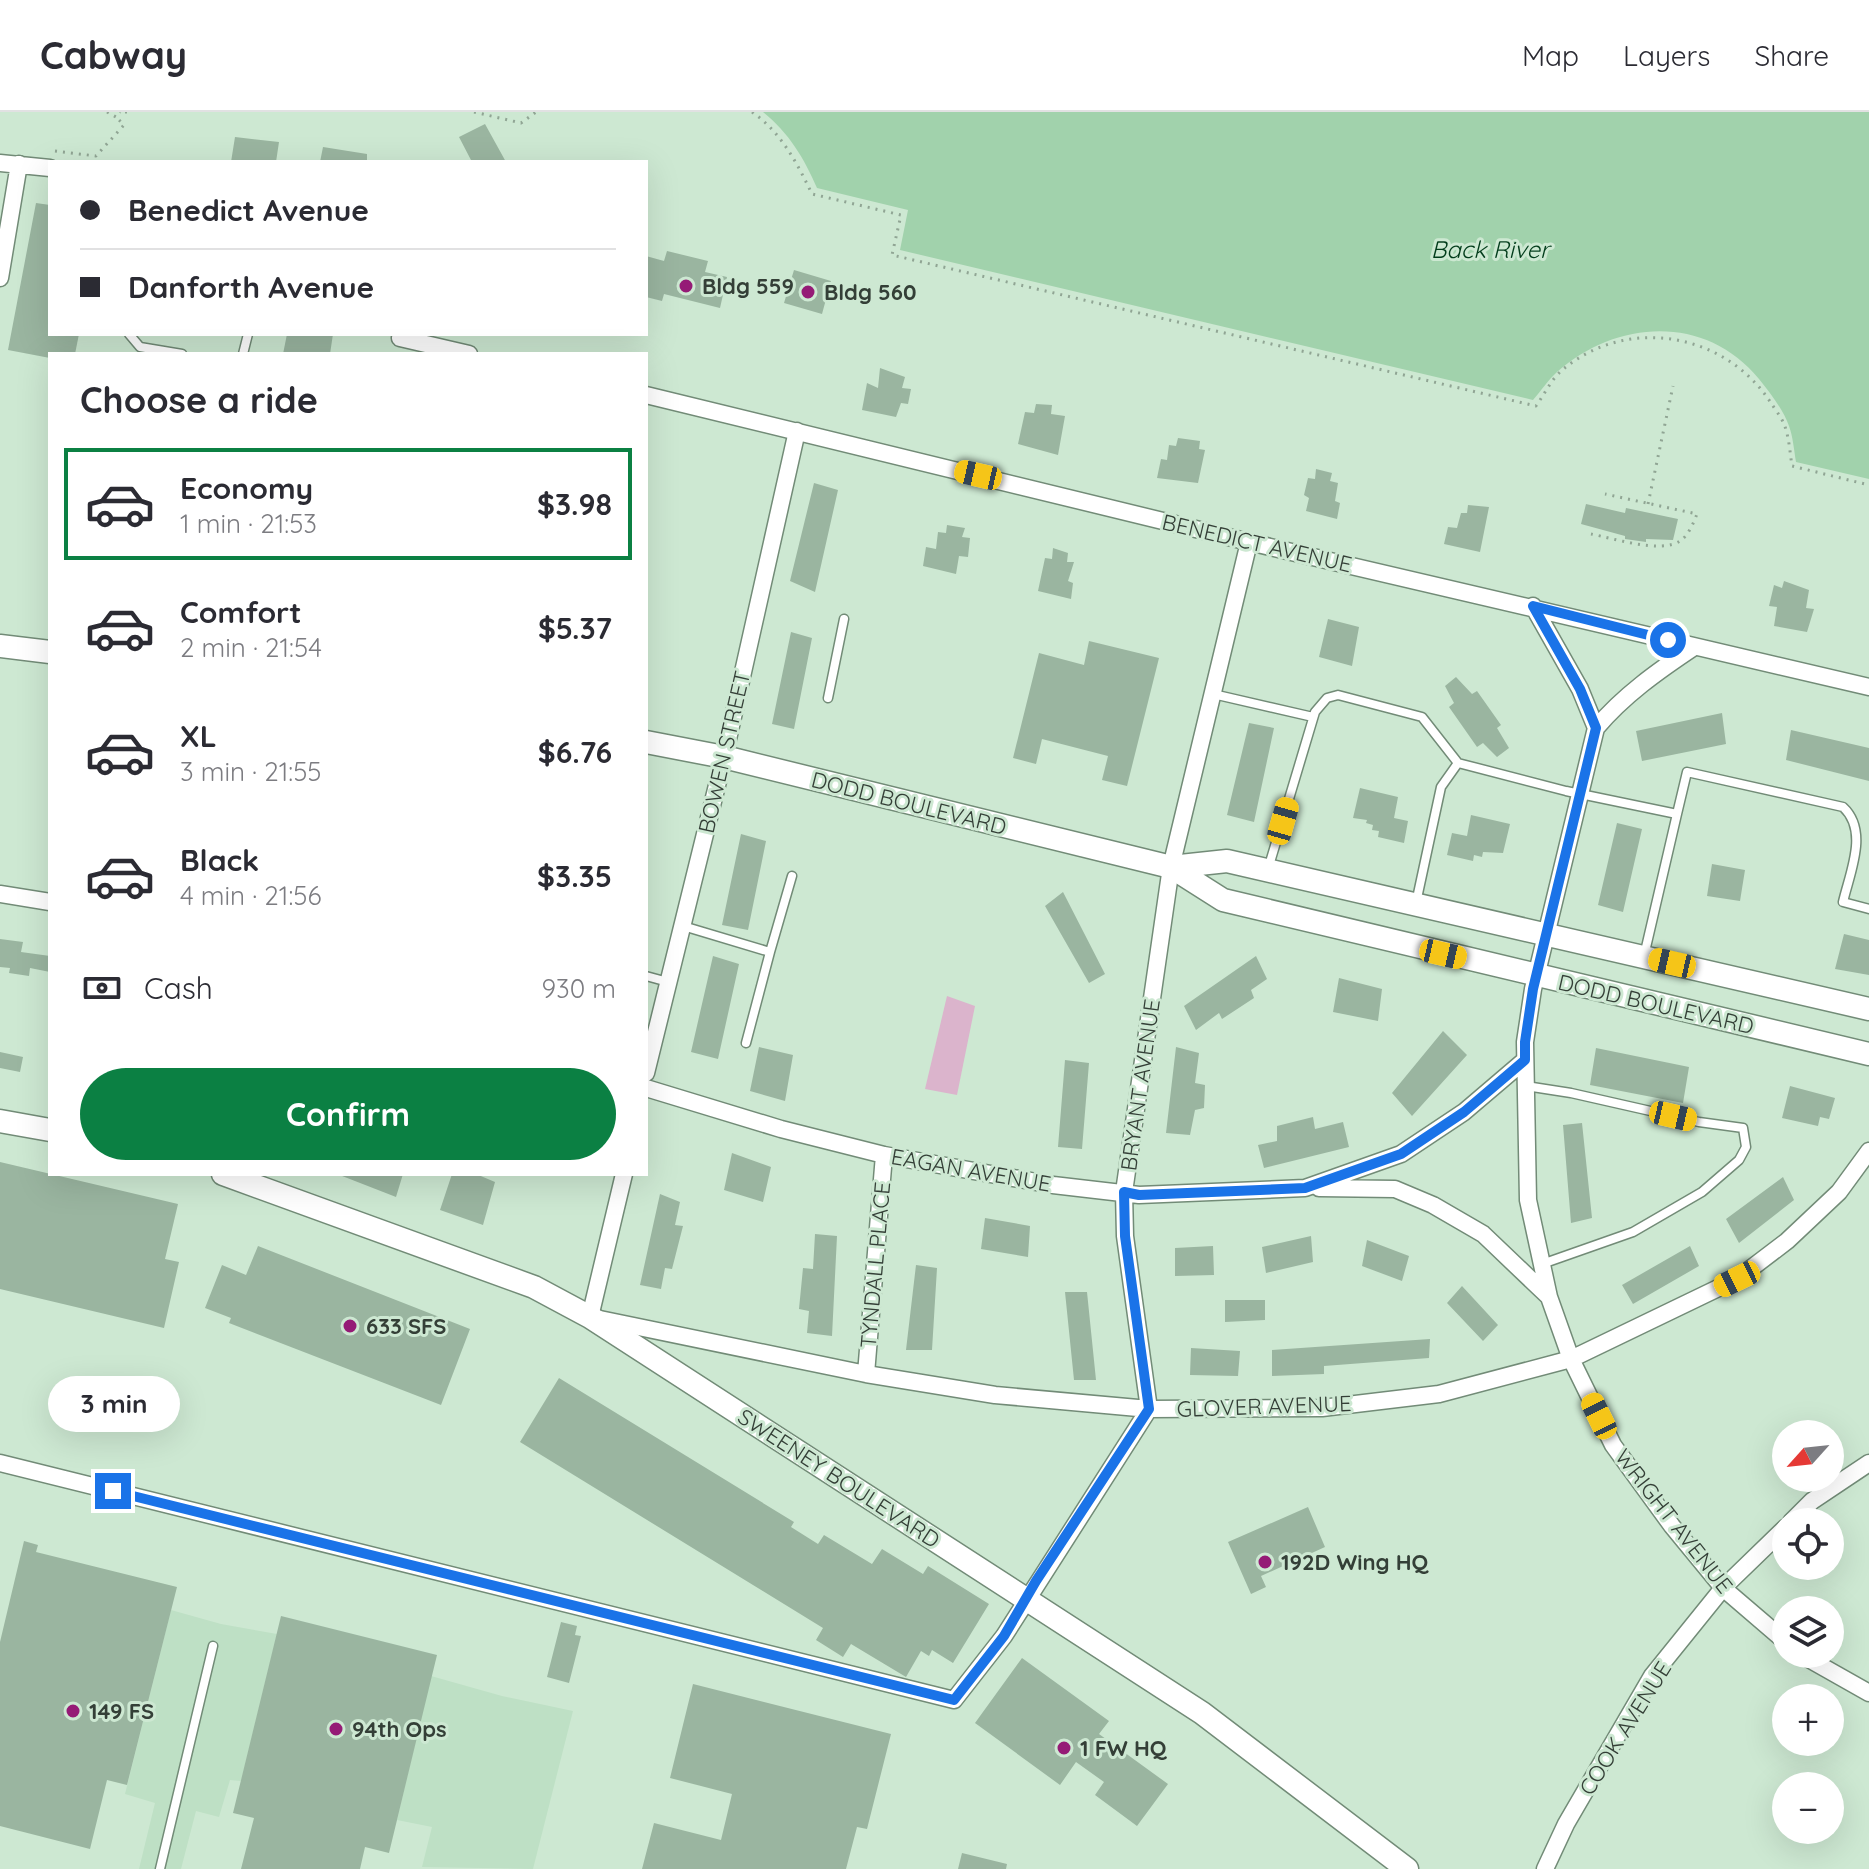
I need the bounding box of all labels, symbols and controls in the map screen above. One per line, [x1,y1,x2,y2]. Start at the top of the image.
text: Cabway [40,31,187,79]
text: Map [1522,38,1579,73]
text: Layers [1623,38,1710,73]
text: Share [1754,38,1829,73]
text: Benedict Avenue [128,191,369,229]
water label: Back River [1431,234,1552,264]
text: Danforth Avenue [128,268,374,306]
place label: Bldg 559 [702,272,794,300]
marker: Bldg 559 [677,277,695,295]
place label: Bldg 560 [824,278,916,306]
marker: Bldg 560 [799,283,817,301]
text: Choose a ride [80,377,318,422]
car [952,458,1004,492]
icon: car [84,468,156,540]
text: Economy [180,469,313,507]
text: $3.98 [537,485,612,523]
text: 1 min · 21:53 [180,507,317,540]
street label: BENEDICT AVENUE [1159,508,1355,578]
icon: car [84,592,156,664]
text: Comfort [180,593,301,631]
text: $5.37 [538,609,612,647]
route start [1650,622,1686,658]
text: 2 min · 21:54 [180,631,322,664]
street label: BOWEN STREET [692,668,756,836]
icon: car [84,716,156,788]
text: XL [180,717,217,755]
text: $6.76 [538,733,612,771]
text: 3 min · 21:55 [180,755,322,788]
street label: DODD BOULEVARD [809,765,1009,841]
car [1265,795,1301,847]
icon: car [84,840,156,912]
text: Black [180,841,259,879]
text: $3.35 [537,857,612,895]
text: 4 min · 21:56 [180,879,321,912]
car [1417,937,1469,971]
car [1646,946,1698,980]
icon: cash [80,966,124,1010]
street label: DODD BOULEVARD [1555,968,1757,1040]
text: Cash [144,969,213,1007]
text: 930 m [542,972,616,1005]
street label: BRYANT AVENUE [1114,997,1166,1173]
button: Confirm [80,1068,616,1160]
car [1647,1099,1699,1133]
street label: EAGAN AVENUE [889,1142,1053,1198]
street label: TYNDALL PLACE [854,1181,896,1349]
car [1710,1258,1764,1300]
place label: 633 SFS [366,1312,446,1340]
marker: 633 SFS [341,1317,359,1335]
callout: 3 min [47,1375,179,1431]
text: 3 min [81,1387,147,1420]
street label: GLOVER AVENUE [1176,1389,1352,1423]
car [1578,1389,1620,1443]
street label: SWEENEY BOULEVARD [733,1402,945,1554]
north arrow [1772,1420,1844,1492]
map controls [1772,1420,1844,1844]
street label: WRIGHT AVENUE [1609,1443,1739,1599]
route end [95,1473,131,1509]
button: locate [1772,1508,1844,1580]
place label: 192D Wing HQ [1281,1548,1430,1576]
marker: 192D Wing HQ [1256,1553,1274,1571]
button: layers [1772,1596,1844,1668]
street label: COOK AVENUE [1573,1656,1677,1800]
button: + [1772,1684,1844,1756]
place label: 149 FS [89,1697,154,1725]
marker: 149 FS [64,1702,82,1720]
place label: 94th Ops [352,1715,447,1743]
marker: 94th Ops [327,1720,345,1738]
place label: 1 FW HQ [1080,1734,1168,1762]
marker: 1 FW HQ [1055,1739,1073,1757]
button: − [1772,1772,1844,1844]

